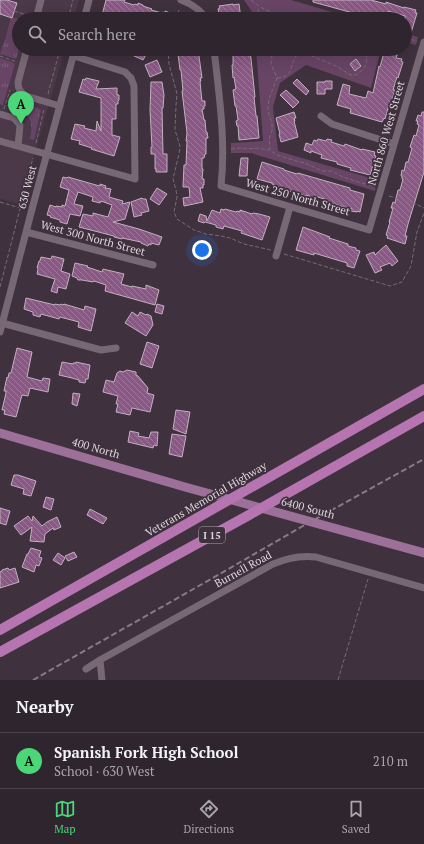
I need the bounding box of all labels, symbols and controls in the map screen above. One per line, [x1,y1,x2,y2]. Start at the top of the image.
search box [12,12,412,56]
icon: search [26,23,48,45]
text: Search here [58,24,136,44]
street label: North 860 West Street [364,79,408,187]
pin: A [8,91,34,124]
street label: 630 West [15,164,39,210]
street label: West 250 North Street [244,175,352,219]
street label: West 300 North Street [39,217,147,259]
your location [192,240,212,260]
street label: 400 North [70,434,122,462]
street label: Veterans Memorial Highway [143,458,270,540]
street label: 6400 South [280,494,337,522]
road number: I 15 [199,527,225,543]
street label: Burnell Road [212,548,274,590]
text: Nearby [16,695,74,718]
text: Spanish Fork High School [54,742,238,762]
text: A [24,752,34,770]
text: 210 m [373,752,408,770]
text: School · 630 West [54,762,155,780]
tab: Map [54,798,76,836]
tab: Directions [183,798,234,836]
tab: Saved [342,798,370,836]

